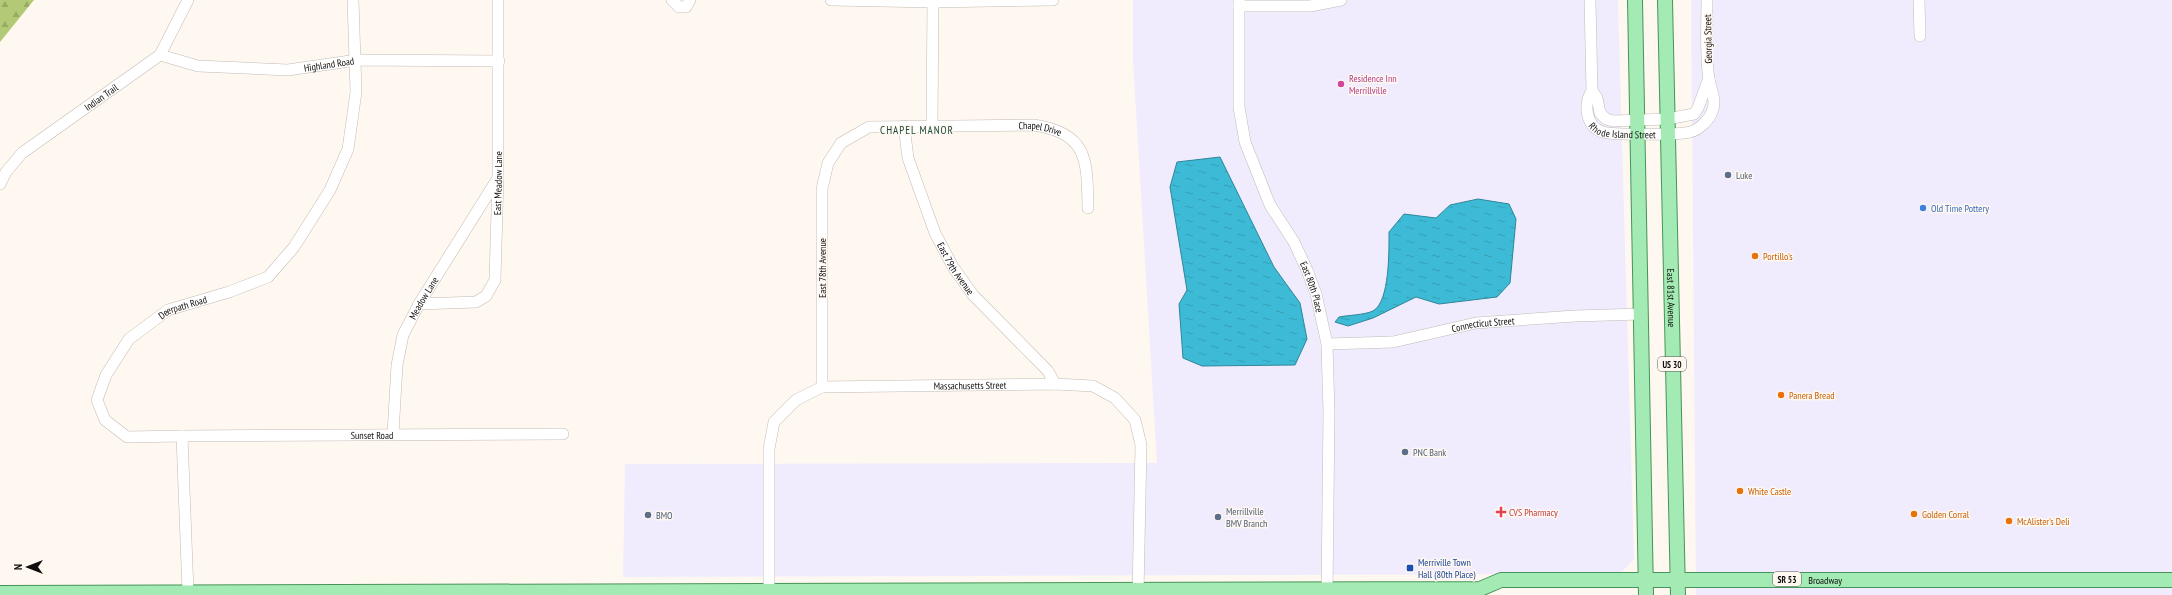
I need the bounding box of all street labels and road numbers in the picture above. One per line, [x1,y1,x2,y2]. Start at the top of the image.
street label: Georgia Street [1701,14,1715,64]
street label: Highland Road [303,54,355,74]
street label: Indian Trail [81,80,121,113]
street label: Chapel Drive [1018,118,1064,139]
street label: Rhode Island Street [1586,119,1656,141]
street label: East Meadow Lane [490,151,505,215]
street label: East 78th Avenue [816,238,829,298]
street label: East 79th Avenue [934,240,977,297]
street label: East 80th Place [1297,259,1326,314]
street label: East 81st Avenue [1664,268,1679,328]
street label: Meadow Lane [406,274,441,321]
street label: Deerpath Road [155,292,208,322]
street label: Connecticut Street [1450,314,1515,335]
road number: US 30 [1658,357,1686,371]
street label: Massachusetts Street [934,378,1007,392]
street label: Sunset Road [351,428,393,442]
road number: SR 53 [1773,572,1801,586]
street label: Broadway [1808,574,1842,587]

